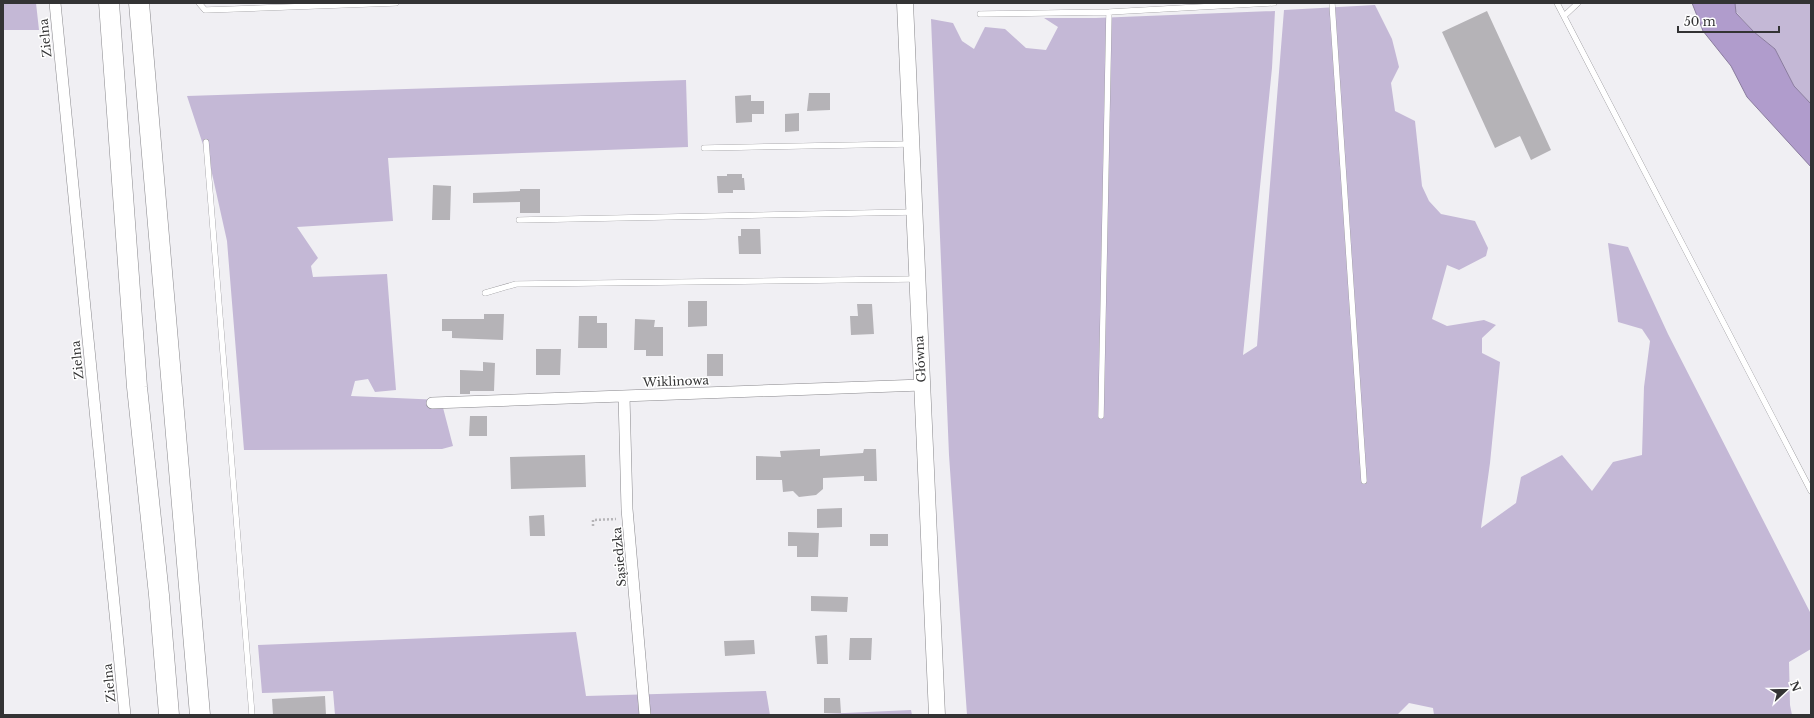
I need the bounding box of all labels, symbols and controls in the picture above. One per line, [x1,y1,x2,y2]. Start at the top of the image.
scale bar [1678,8,1779,34]
text: 50 m [1684,14,1716,29]
street label: Zielna [35,17,54,58]
street label: Główna [911,335,929,383]
street label: Zielna [67,339,86,380]
street label: Wiklinowa [642,372,710,390]
street label: Sąsiedzka [609,526,629,587]
street label: Zielna [99,662,118,703]
north arrow [1766,670,1806,710]
text: N [1787,679,1804,694]

